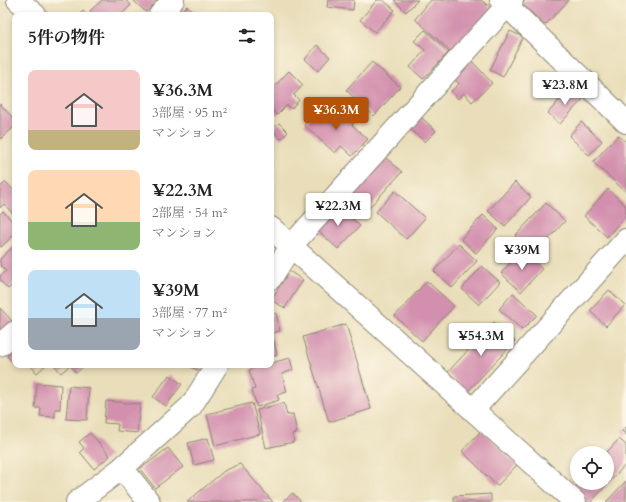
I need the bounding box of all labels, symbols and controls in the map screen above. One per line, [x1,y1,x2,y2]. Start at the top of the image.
icon: filters [236,25,258,47]
text: 5件の物件 [28,26,105,49]
pin: ¥23.8M [532,72,598,106]
text: ¥23.8M [542,76,588,94]
text: ¥36.3M [152,79,213,102]
icon: home [60,86,108,134]
pin: ¥36.3M [303,97,369,131]
text: ¥36.3M [313,101,359,119]
text: 3部屋 · 95 m² [152,104,227,122]
text: マンション [152,124,216,142]
text: ¥22.3M [152,179,213,202]
icon: home [60,186,108,234]
pin: ¥22.3M [305,193,371,227]
text: ¥22.3M [315,197,361,215]
text: 2部屋 · 54 m² [152,204,227,222]
text: マンション [152,224,216,242]
pin: ¥39M [498,237,546,271]
text: ¥39M [504,241,540,259]
text: ¥39M [152,279,199,302]
icon: home [60,286,108,334]
text: 3部屋 · 77 m² [152,304,227,322]
pin: ¥54.3M [448,323,514,357]
text: マンション [152,324,216,342]
text: ¥54.3M [458,327,504,345]
map controls [570,446,614,490]
button: locate [570,446,614,490]

